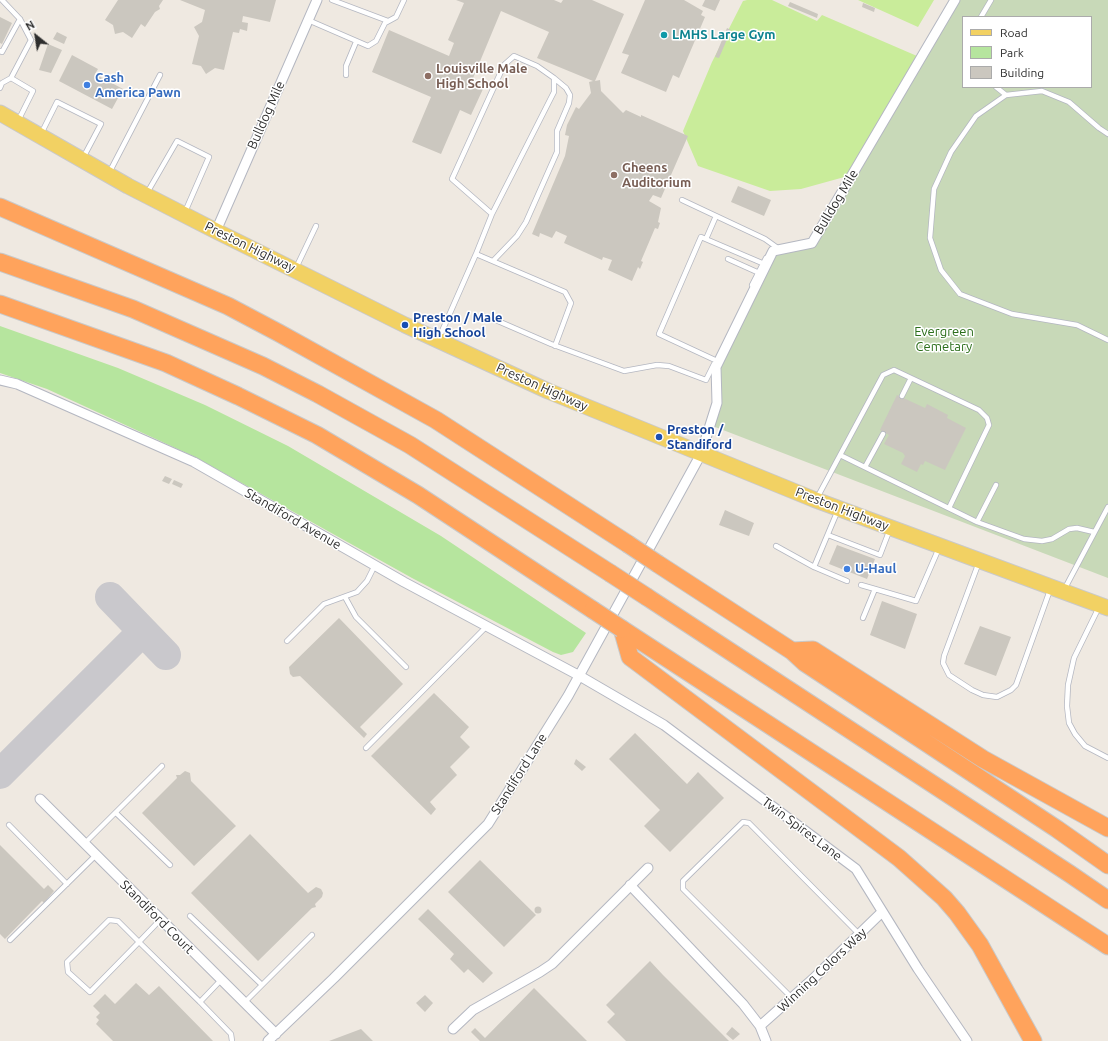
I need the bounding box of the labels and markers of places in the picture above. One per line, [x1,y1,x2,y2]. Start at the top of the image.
place label: LMHS Large Gym [672,27,775,43]
marker: LMHS Large Gym [659,30,669,40]
place label: Louisville Male High School [436,61,527,92]
place label: Cash America Pawn [95,70,181,101]
marker: Louisville Male High School [423,71,433,81]
marker: Cash America Pawn [82,80,92,90]
place label: Gheens Auditorium [622,160,691,191]
marker: Gheens Auditorium [609,170,619,180]
place label: Preston / Male High School [413,310,503,341]
marker: Preston / Male High School [400,320,410,330]
place label: Preston / Standiford [667,422,732,453]
marker: Preston / Standiford [654,432,664,442]
place label: U-Haul [855,561,896,577]
marker: U-Haul [842,564,852,574]

